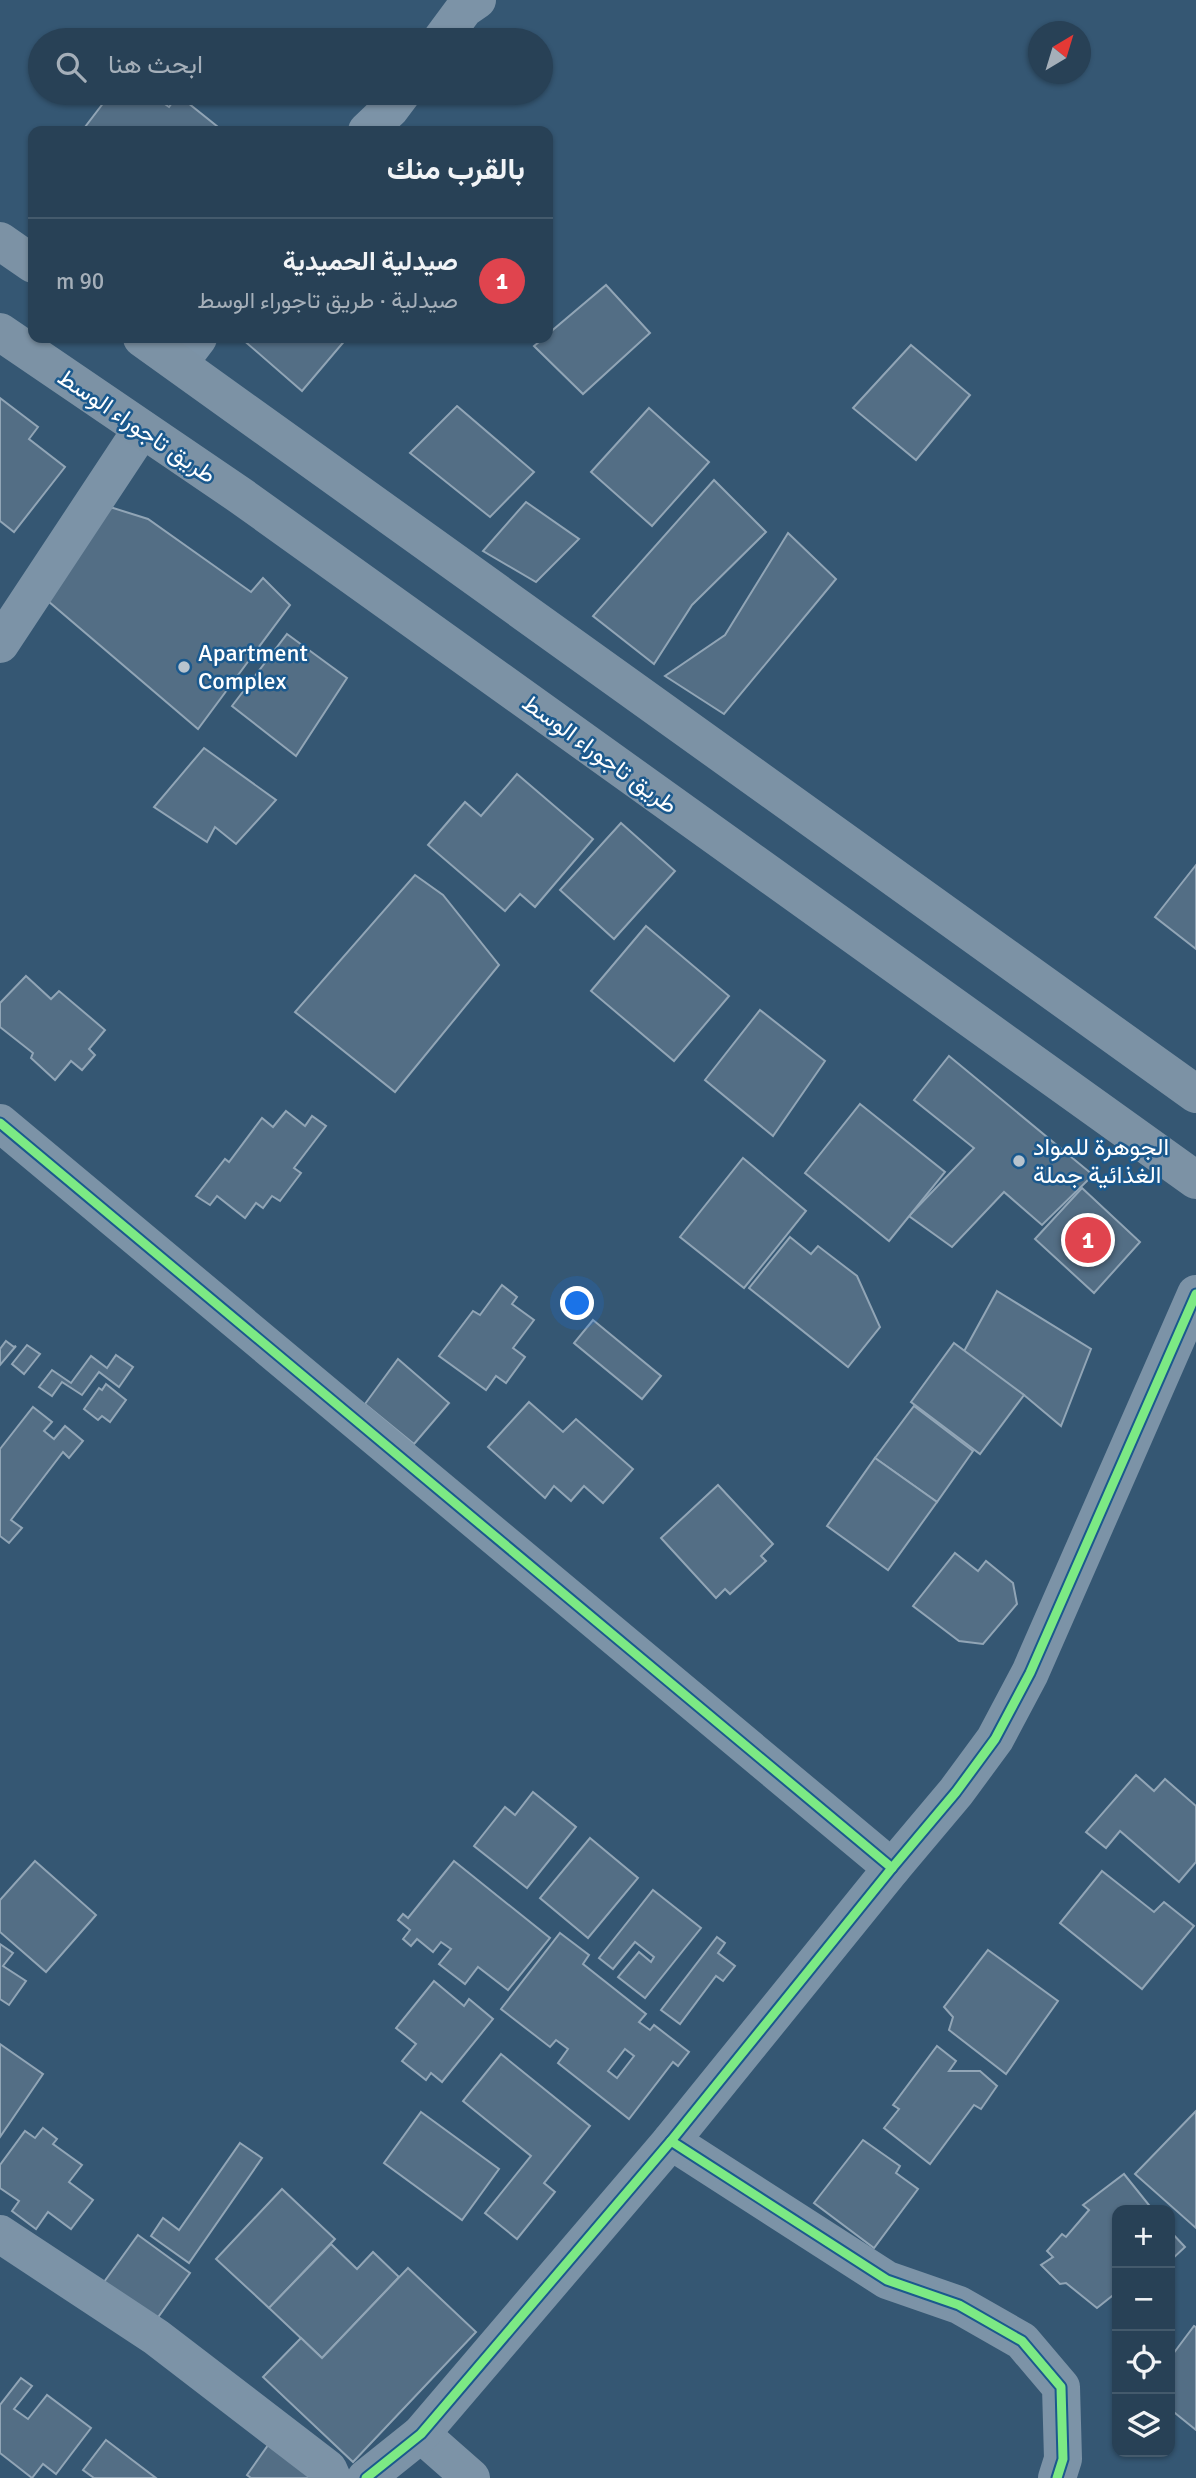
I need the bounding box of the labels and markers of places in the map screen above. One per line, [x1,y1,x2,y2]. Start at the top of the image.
place label: Apartment Complex [198,638,308,696]
marker: Apartment Complex [176,659,192,675]
place label: الجوهرة للمواد الغذائية جملة [1033,1132,1169,1190]
marker: الجوهرة للمواد الغذائية جملة [1011,1153,1027,1169]
pin: 1 [1065,1214,1111,1266]

